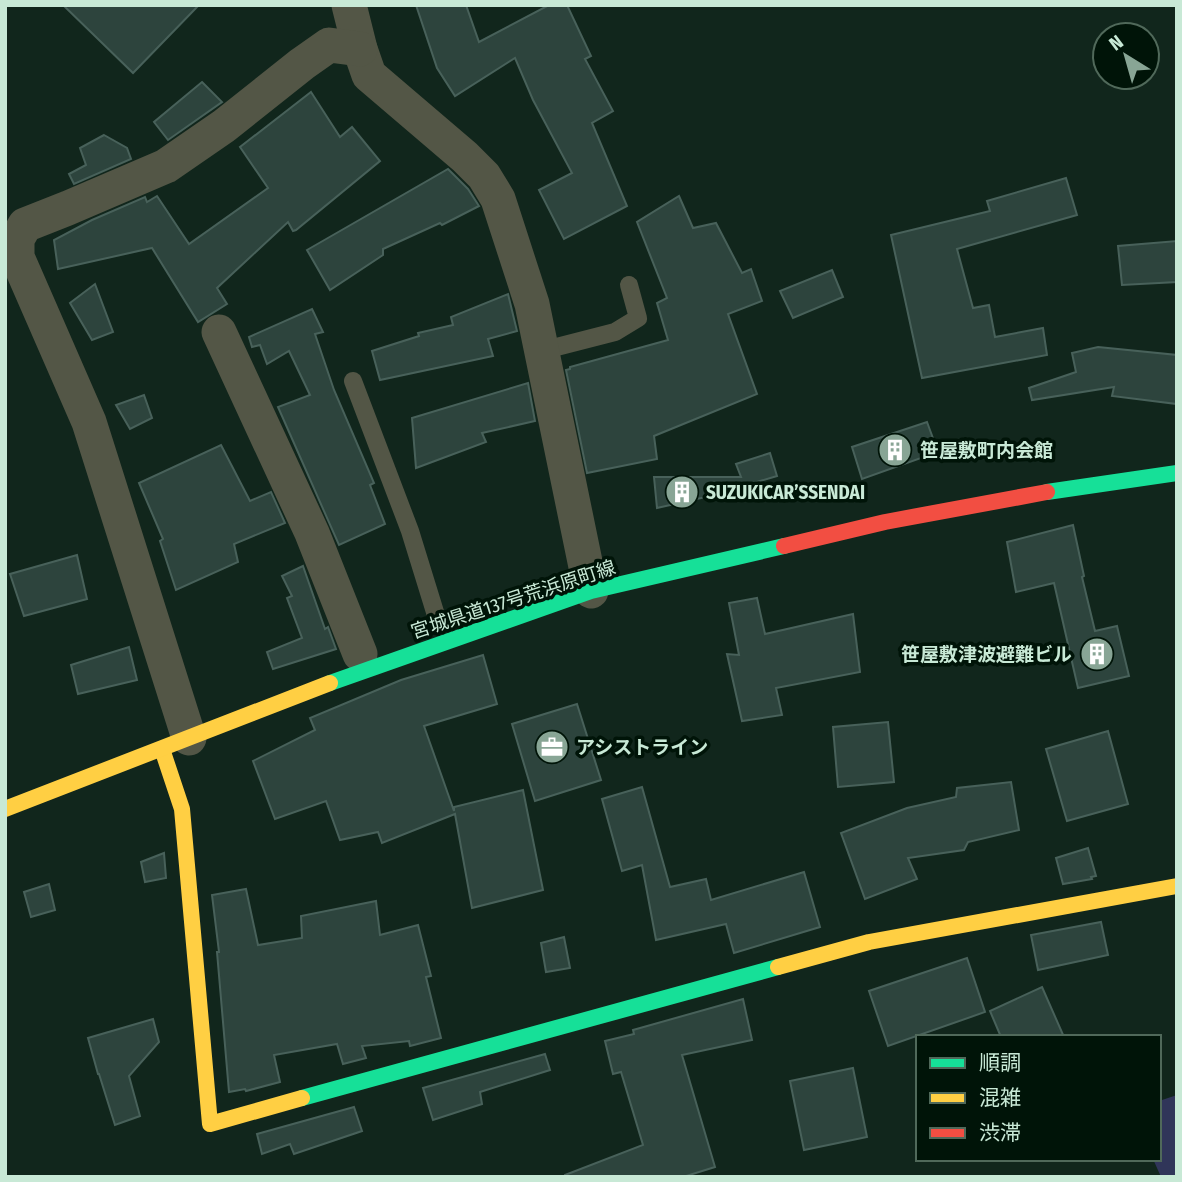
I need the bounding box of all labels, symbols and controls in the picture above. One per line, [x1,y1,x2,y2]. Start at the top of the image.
north arrow [1091,21,1161,91]
text: N [1105,30,1128,55]
building icon: 笹屋敷町内会館 [876,431,914,469]
place label: 笹屋敷町内会館 [920,439,1053,462]
building icon: SUZUKICAR’SSENDAI [663,473,701,511]
place label: SUZUKICAR’SSENDAI [706,481,865,504]
street label: 宮城県道137号荒浜原町線 [408,556,618,643]
building icon: 笹屋敷津波避難ビル [1078,635,1116,673]
place label: 笹屋敷津波避難ビル [901,643,1072,666]
office icon: アシストライン [533,728,571,766]
place label: アシストライン [576,736,708,759]
legend [916,1035,1161,1161]
text: 順調 [979,1050,1021,1076]
text: 混雑 [979,1085,1021,1111]
text: 渋滞 [979,1120,1021,1146]

